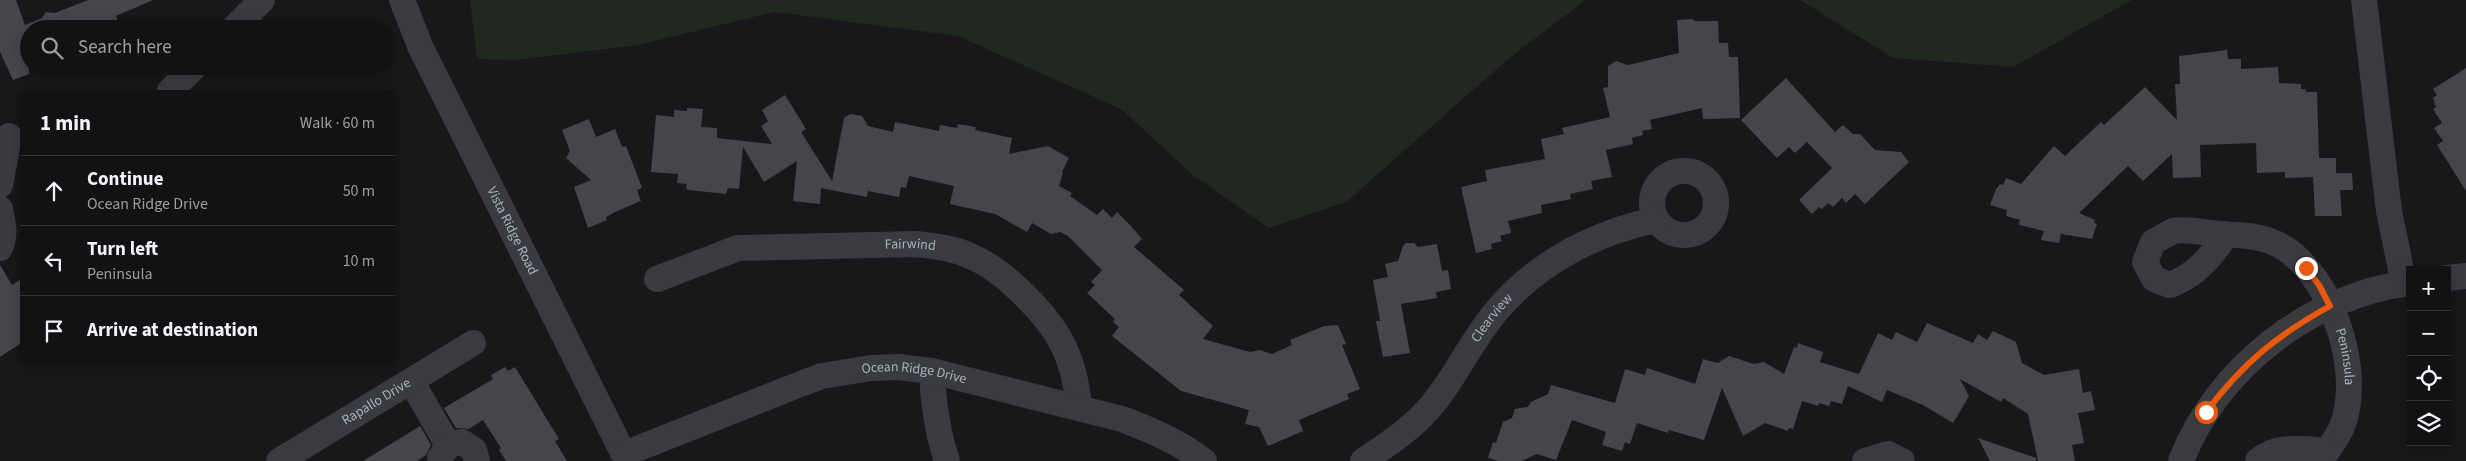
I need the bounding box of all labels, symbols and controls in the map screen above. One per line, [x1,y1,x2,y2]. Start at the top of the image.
search box [20,20,395,75]
icon: search [38,34,66,62]
text: Search here [78,34,172,61]
text: 1 min [40,108,91,138]
text: Walk · 60 m [300,112,375,134]
text: Continue [87,166,164,193]
icon: ahead [40,177,68,205]
text: 50 m [343,180,375,202]
street label: Vista Ridge Road [482,183,543,279]
text: Ocean Ridge Drive [87,193,208,215]
street label: Fairwind [884,234,937,256]
text: Turn left [87,236,158,263]
icon: left [40,247,68,275]
text: 10 m [343,250,375,272]
route end [2295,257,2318,280]
text: Peninsula [87,263,153,285]
map controls [2406,266,2451,446]
button: + [2406,266,2451,311]
street label: Clearview [1466,289,1518,346]
button: − [2406,311,2451,356]
icon: arrive [40,317,68,345]
text: Arrive at destination [87,317,258,344]
street label: Peninsula [2330,326,2359,385]
button: locate [2406,356,2451,401]
street label: Ocean Ridge Drive [860,357,969,389]
street label: Rapallo Drive [338,373,415,430]
route start [2195,401,2218,424]
button: layers [2406,401,2451,446]

